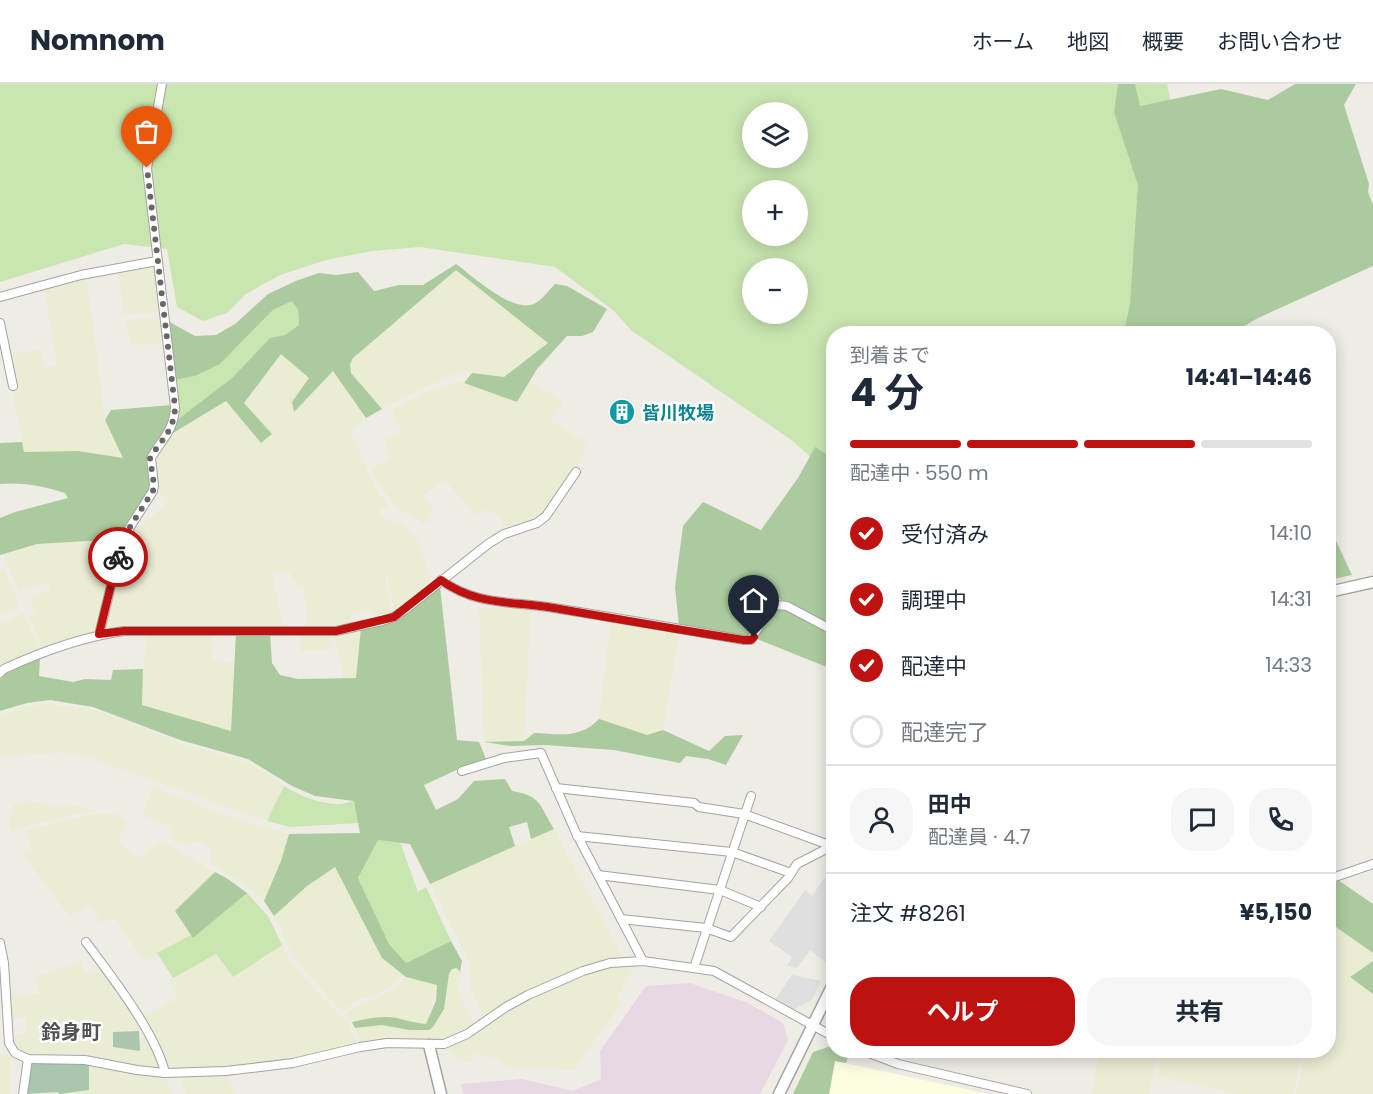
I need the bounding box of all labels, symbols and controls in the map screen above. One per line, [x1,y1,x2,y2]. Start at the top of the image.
text: Nomnom [30,21,165,60]
text: ホーム [972,27,1034,56]
text: 地図 [1067,27,1109,56]
text: 概要 [1142,27,1184,56]
text: お問い合わせ [1217,27,1343,56]
map controls [742,102,808,324]
button: layers [742,102,808,168]
pin [121,106,172,168]
icon: bag [130,115,163,148]
button: + [742,180,808,246]
button: − [742,258,808,324]
text: 到着まで [850,341,930,369]
text: 14:41–14:46 [1186,362,1312,393]
text: 4 分 [850,365,924,420]
building icon: 皆川牧場 [607,397,637,427]
place label: 皆川牧場 [642,400,714,425]
text: 配達中 · 550 m [850,459,989,487]
icon: check [850,517,883,550]
text: 受付済み [901,519,989,550]
text: 14:10 [1270,519,1312,547]
courier [88,527,148,587]
icon: bike [102,541,135,574]
pin [728,575,779,637]
icon: check [850,583,883,616]
icon: home [737,584,770,617]
text: 調理中 [901,585,967,616]
text: 14:31 [1271,585,1312,613]
icon: check [850,649,883,682]
text: 配達中 [901,651,967,682]
text: 14:33 [1265,651,1312,679]
text: 配達完了 [901,717,989,748]
button: person [850,788,913,851]
button: chat [1171,788,1234,851]
button: phone [1249,788,1312,851]
text: 田中 [928,789,972,820]
text: 配達員 · 4.7 [928,823,1031,851]
text: ¥5,150 [1240,897,1312,928]
text: 注文 #8261 [850,898,966,929]
button: ヘルプ [850,977,1075,1046]
button: 共有 [1087,977,1312,1046]
district label: 鈴身町 [41,1018,101,1046]

